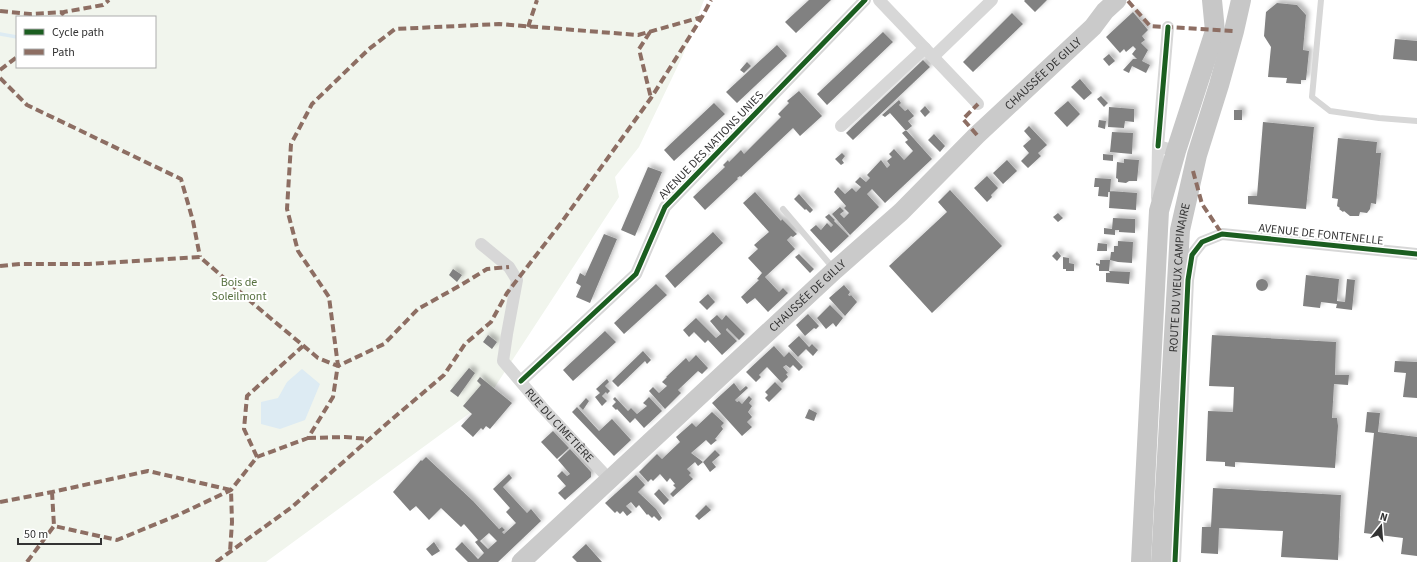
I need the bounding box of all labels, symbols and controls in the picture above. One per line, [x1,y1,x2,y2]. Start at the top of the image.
legend [16,16,156,68]
text: Cycle path [52,24,104,41]
street label: CHAUSSÉE DE GILLY [1001,34,1086,114]
text: Path [52,44,75,61]
street label: AVENUE DES NATIONS UNIES [655,87,768,203]
street label: ROUTE DU VIEUX CAMPINAIRE [1165,202,1195,353]
street label: AVENUE DE FONTENELLE [1258,219,1384,250]
street label: CHAUSSÉE DE GILLY [765,256,850,336]
park label: Bois de Soleilmont [211,274,267,305]
street label: RUE DU CIMETIÈRE [521,385,597,466]
north arrow [1361,506,1401,546]
text: N [1378,509,1389,525]
scale bar [18,520,101,546]
text: 50 m [24,526,48,543]

